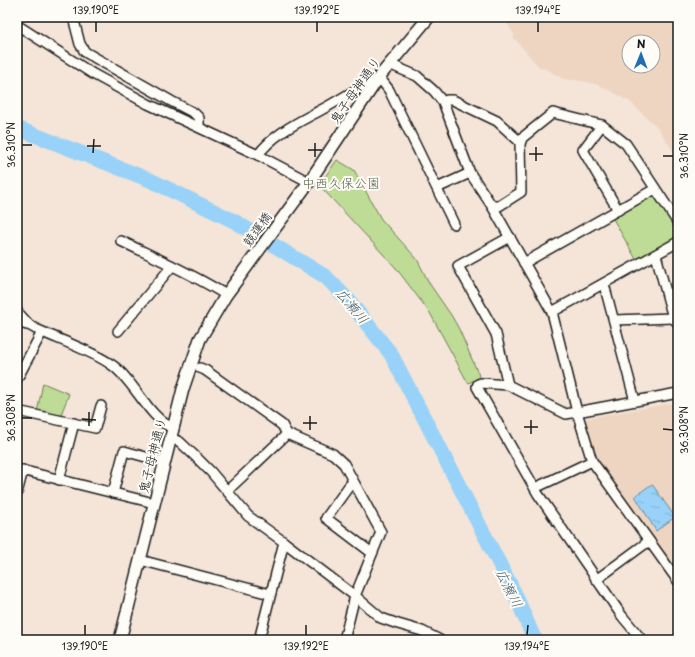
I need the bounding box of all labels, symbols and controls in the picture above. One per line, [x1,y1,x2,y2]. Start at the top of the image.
text: 139.190°E [73,2,119,17]
text: 139.192°E [294,2,340,17]
text: 139.194°E [515,2,561,17]
north arrow [621,34,661,74]
text: N [637,35,646,52]
street label: 鬼子母神通り [324,52,385,127]
text: 36.310°N [3,122,18,168]
text: 36.310°N [676,133,691,179]
park label: 中西久保公園 [302,173,380,192]
street label: 競運橋 [237,207,276,250]
water label: 広瀬川 [331,283,374,329]
text: 36.308°N [3,394,18,442]
text: 36.308°N [676,406,691,454]
street label: 鬼子母神通り [133,415,170,495]
water label: 広瀬川 [491,564,528,611]
text: 139.190°E [62,638,108,653]
text: 139.192°E [283,638,329,653]
text: 139.194°E [504,638,550,653]

